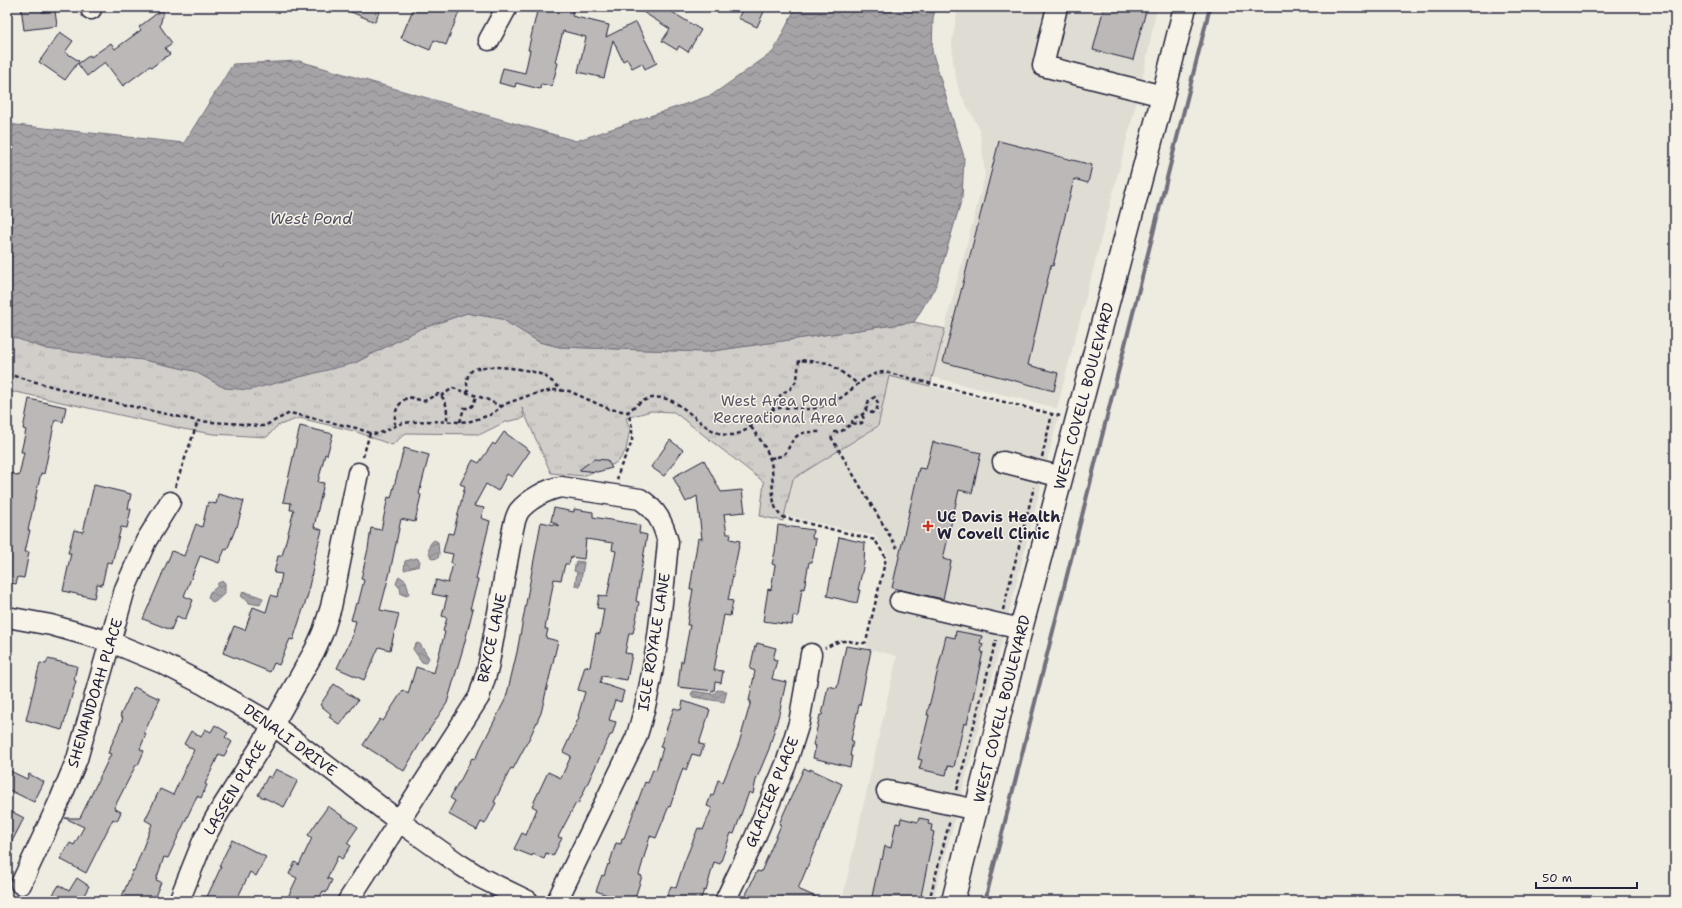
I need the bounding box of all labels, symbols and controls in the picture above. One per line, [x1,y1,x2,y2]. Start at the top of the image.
water label: West Pond [270,208,353,229]
street label: WEST COVELL BOULEVARD [1049,300,1119,492]
park label: West Area Pond Recreational Area [713,391,845,428]
place label: UC Davis Health W Covell Clinic [937,507,1060,544]
marker: UC Davis Health W Covell Clinic [922,520,934,532]
street label: ISLE ROYALE LANE [633,571,675,713]
street label: BRYCE LANE [473,591,511,685]
street label: WEST COVELL BOULEVARD [969,613,1035,805]
street label: SHENANDOAH PLACE [63,616,127,770]
street label: DENALI DRIVE [239,699,341,781]
street label: GLACIER PLACE [741,734,803,850]
street label: LASSEN PLACE [199,737,271,839]
scale bar [1536,864,1637,890]
text: 50 m [1542,870,1572,886]

